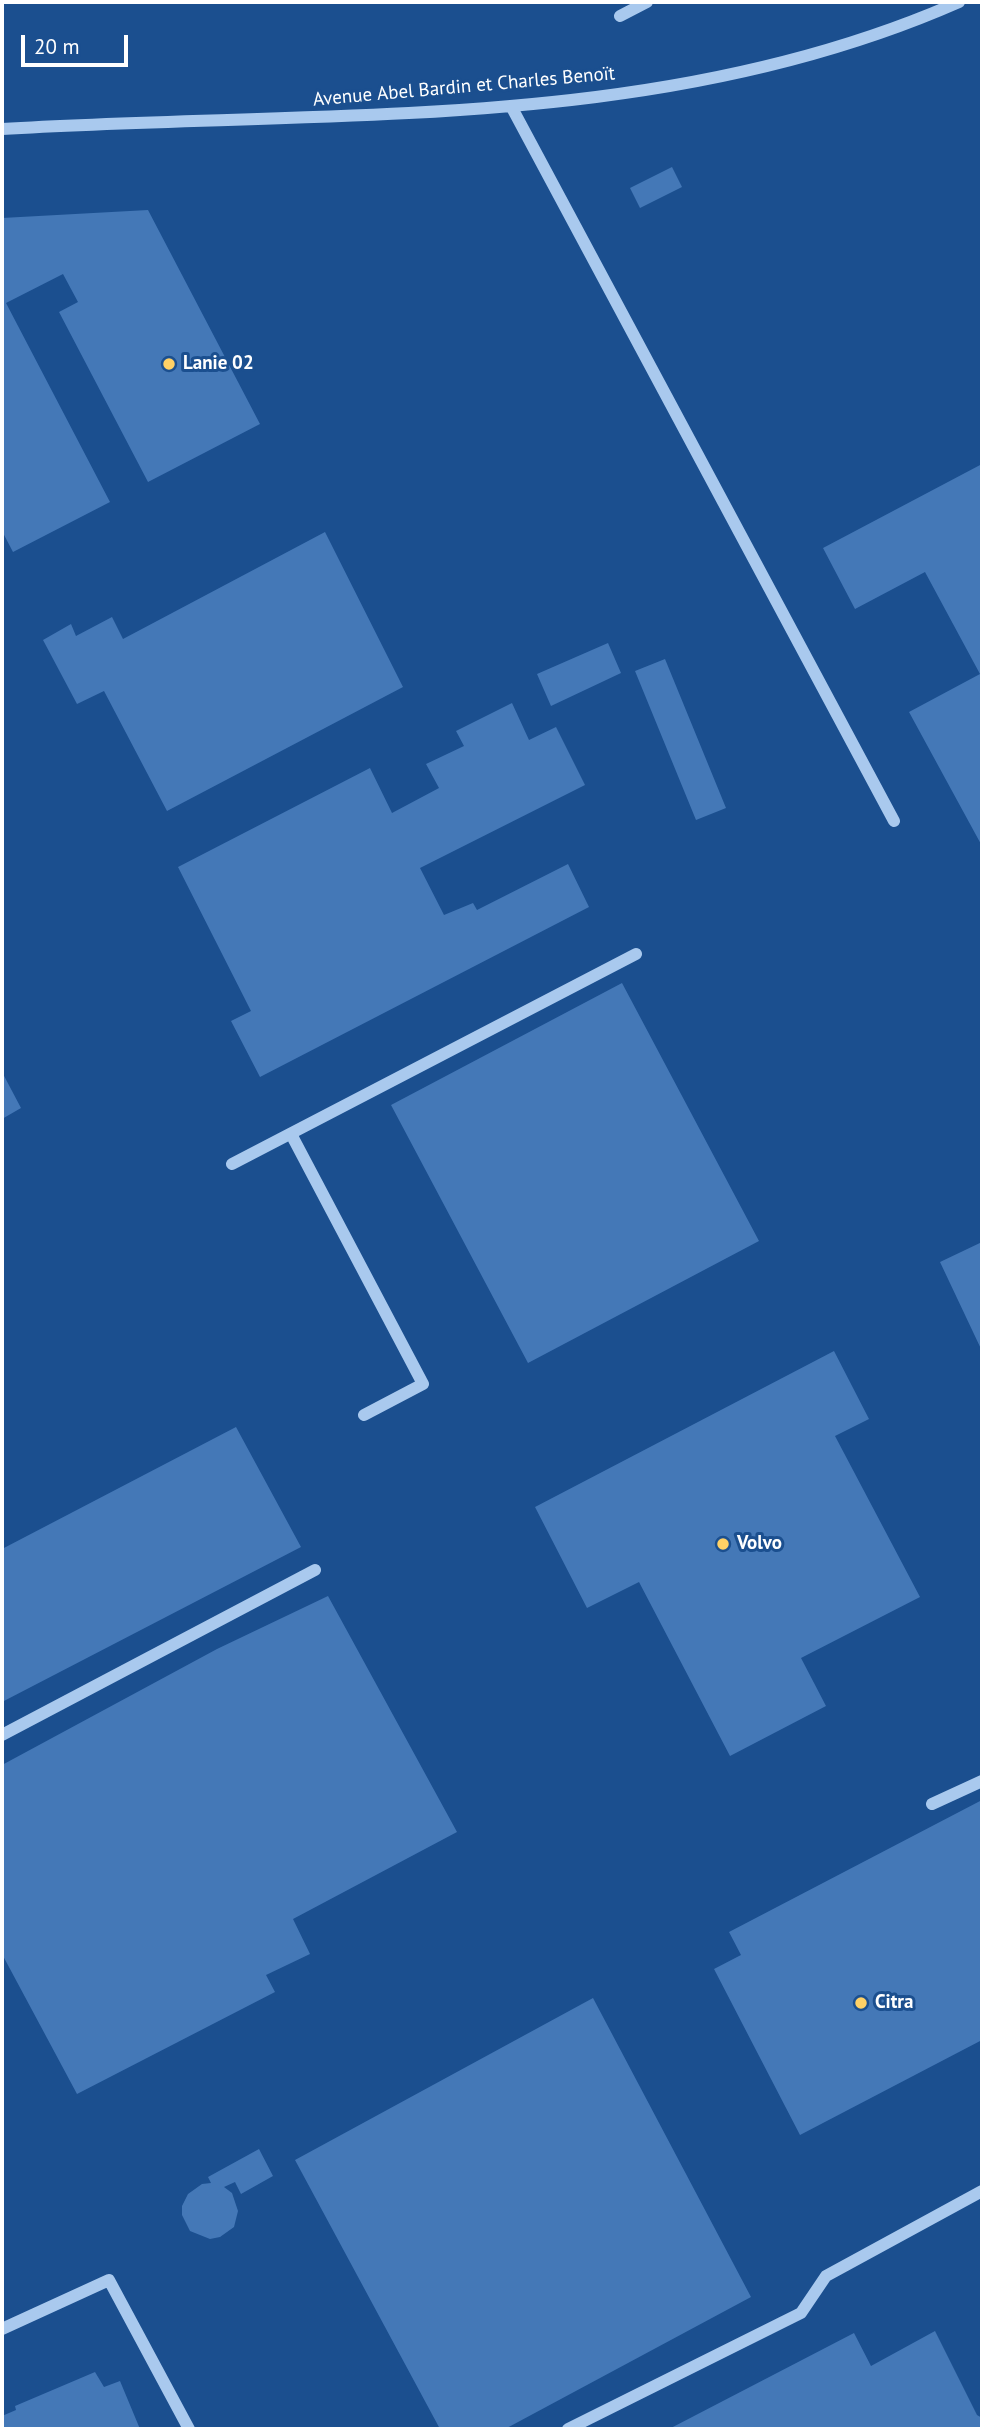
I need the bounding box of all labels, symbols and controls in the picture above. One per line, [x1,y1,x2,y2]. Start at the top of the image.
scale bar [24,21,131,65]
text: 20 m [34,33,80,60]
street label: Avenue Abel Bardin et Charles Benoït [312,62,616,112]
place label: Lanie 02 [183,353,254,375]
marker: Lanie 02 [161,356,177,372]
place label: Volvo [737,1533,782,1555]
marker: Volvo [715,1536,731,1552]
place label: Citra [875,1992,913,2014]
marker: Citra [853,1995,869,2011]

